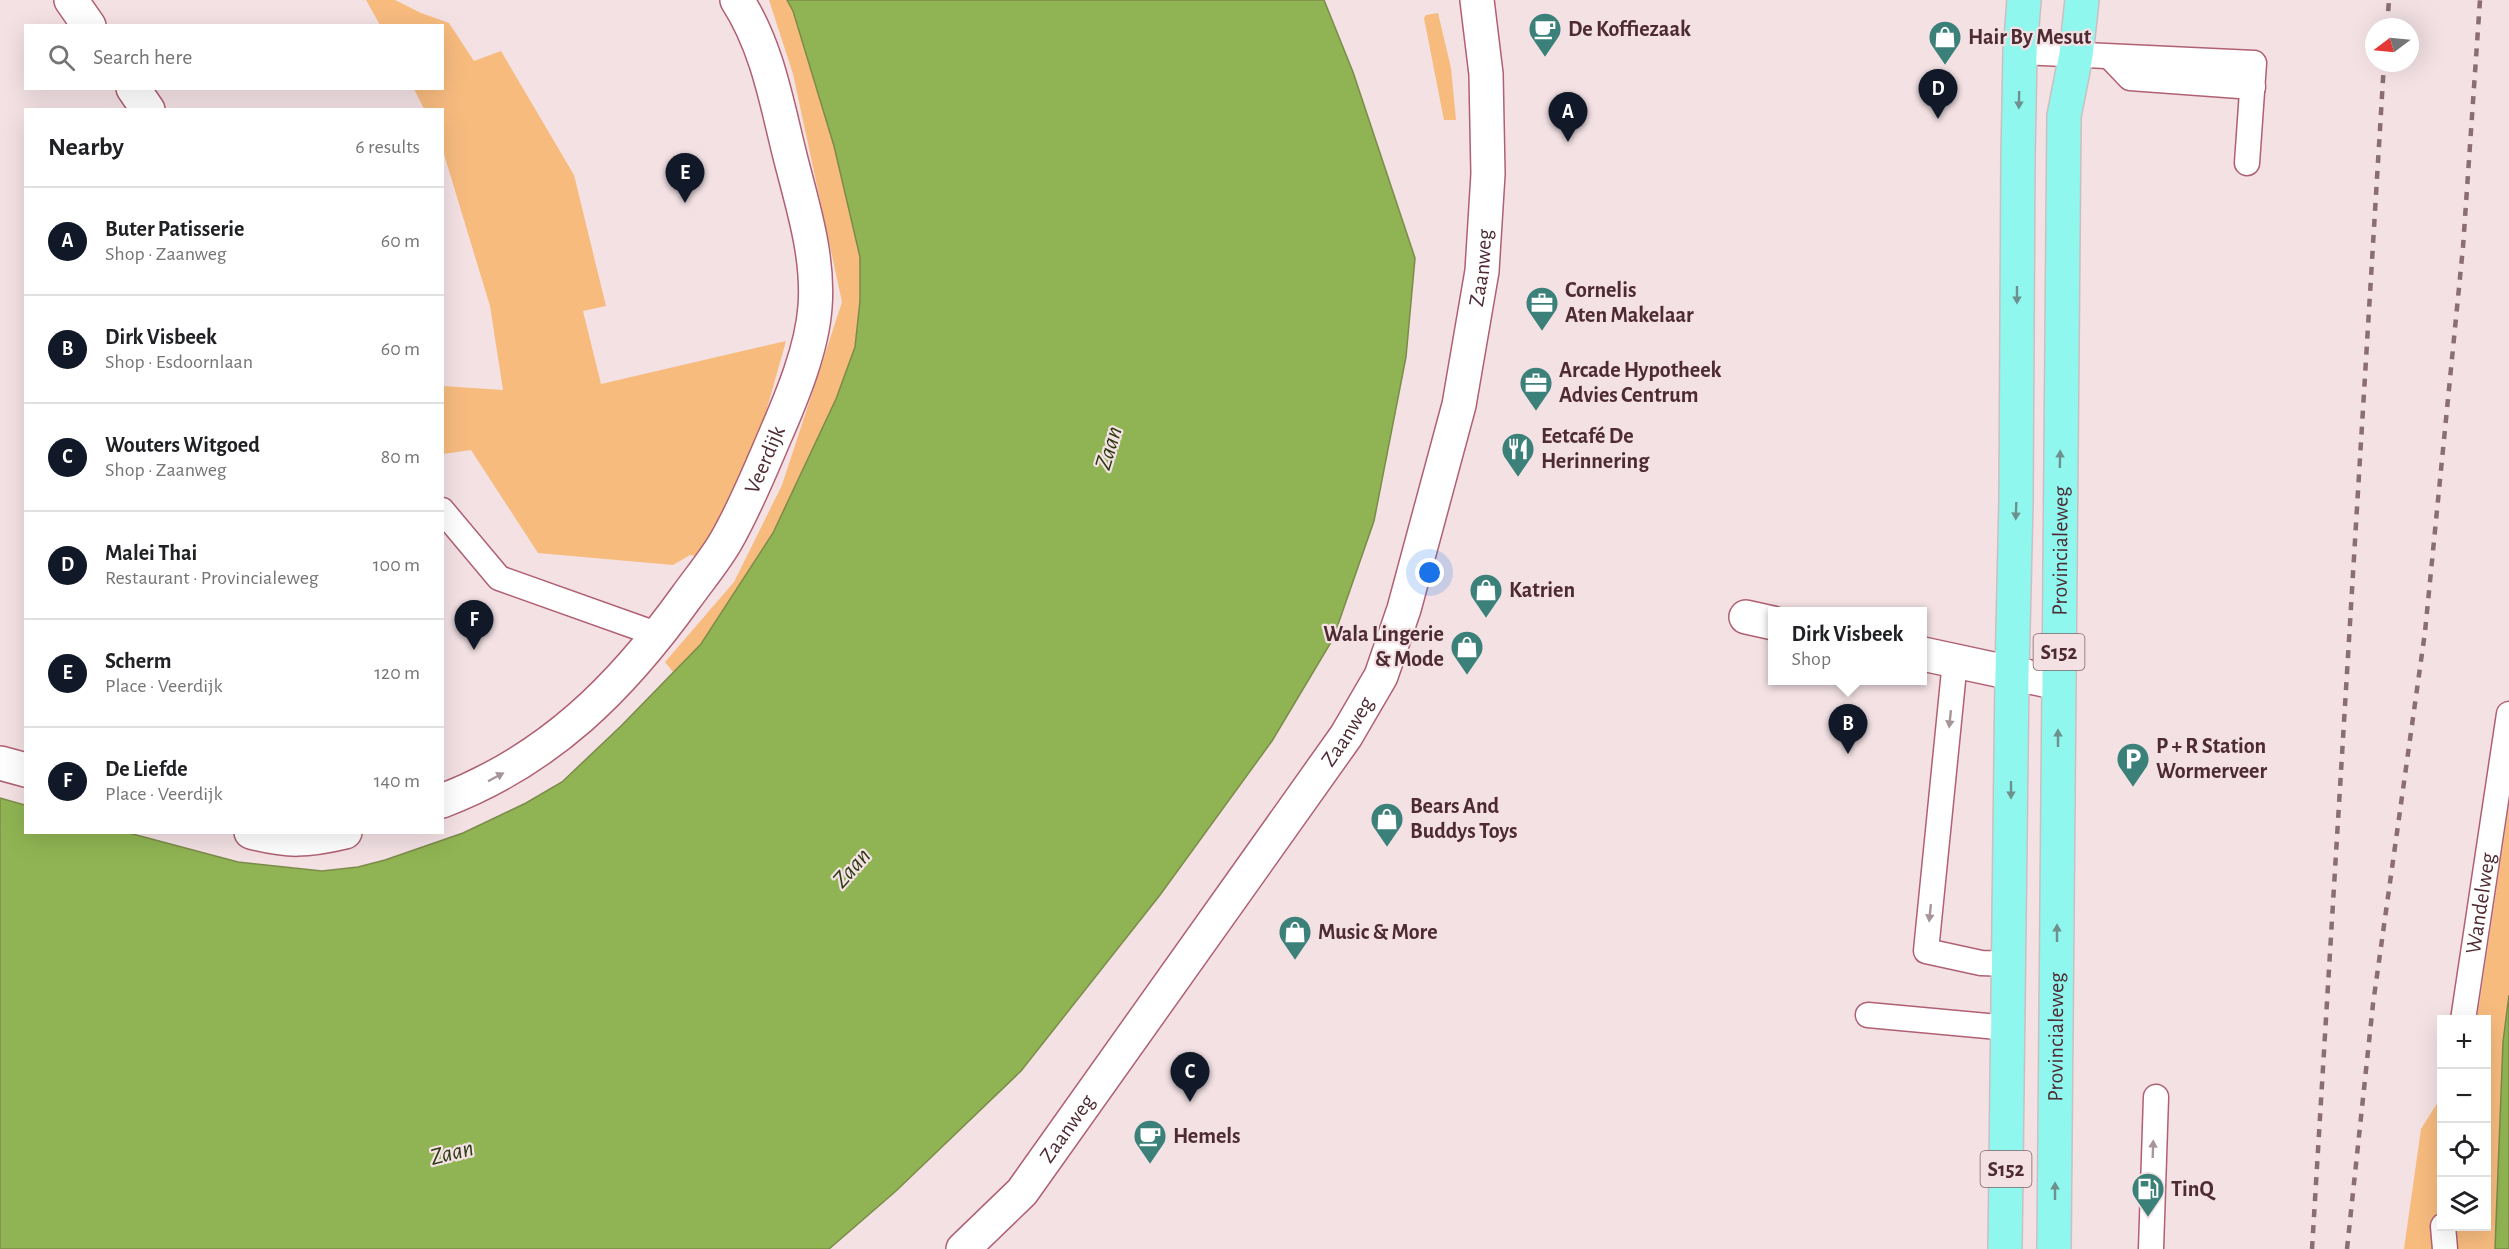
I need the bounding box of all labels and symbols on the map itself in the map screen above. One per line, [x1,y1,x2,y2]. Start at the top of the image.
cafe icon: De Koffiezaak [1527,11,1563,58]
place label: De Koffiezaak [1568,18,1691,40]
north arrow [2365,18,2419,72]
shop icon: Hair By Mesut [1927,19,1963,66]
place label: Hair By Mesut [1968,26,2092,49]
pin: D [1918,70,1958,119]
one-way arrow [2014,91,2024,110]
pin: A [1548,92,1588,142]
pin: E [666,154,704,203]
street label: Zaanweg [1465,228,1496,308]
place label: Cornelis Aten Makelaar [1565,279,1694,326]
office icon: Cornelis Aten Makelaar [1524,285,1560,332]
one-way arrow [2012,286,2022,305]
place label: Arcade Hypotheek Advies Centrum [1559,359,1722,406]
office icon: Arcade Hypotheek Advies Centrum [1518,365,1554,412]
street label: Veerdijk [741,423,789,497]
water label: Zaan [1091,424,1127,472]
place label: Eetcafé De Herinnering [1541,425,1650,472]
restaurant icon: Eetcafé De Herinnering [1500,431,1536,478]
one-way arrow [2055,449,2065,468]
street label: Provincialeweg [2049,486,2072,616]
one-way arrow [2011,502,2021,521]
your location [1415,558,1444,587]
shop icon: Katrien [1468,572,1504,619]
place label: Katrien [1509,579,1575,601]
pin: F [454,600,494,650]
place label: Wala Lingerie & Mode [1323,623,1444,670]
shop icon: Wala Lingerie & Mode [1449,629,1485,676]
road number: S152 [2034,634,2084,670]
street label: Zaanweg [1317,693,1378,770]
pin: B [1828,704,1868,754]
one-way arrow [1945,710,1955,729]
one-way arrow [2053,728,2063,747]
place label: P + R Station Wormerveer [2156,735,2267,782]
parking icon: P + R Station Wormerveer [2115,741,2151,788]
one-way arrow [488,772,505,782]
one-way arrow [2006,781,2016,800]
place label: Bears And Buddys Toys [1410,795,1518,843]
shop icon: Bears And Buddys Toys [1369,801,1405,848]
water label: Zaan [828,844,876,892]
street label: Wandelweg [2462,851,2499,955]
one-way arrow [1925,904,1935,923]
shop icon: Music & More [1277,914,1313,961]
place label: Music & More [1318,921,1438,943]
one-way arrow [2052,923,2062,942]
street label: Provincialeweg [2044,972,2067,1102]
pin: C [1170,1052,1210,1102]
street label: Zaanweg [1036,1090,1099,1167]
cafe icon: Hemels [1132,1118,1168,1165]
place label: Hemels [1173,1125,1241,1147]
water label: Zaan [428,1136,476,1170]
one-way arrow [2149,1139,2158,1158]
road number: S152 [1980,1151,2032,1187]
fuel station icon: TinQ [2130,1171,2166,1218]
place label: TinQ [2171,1178,2216,1201]
one-way arrow [2050,1181,2060,1200]

